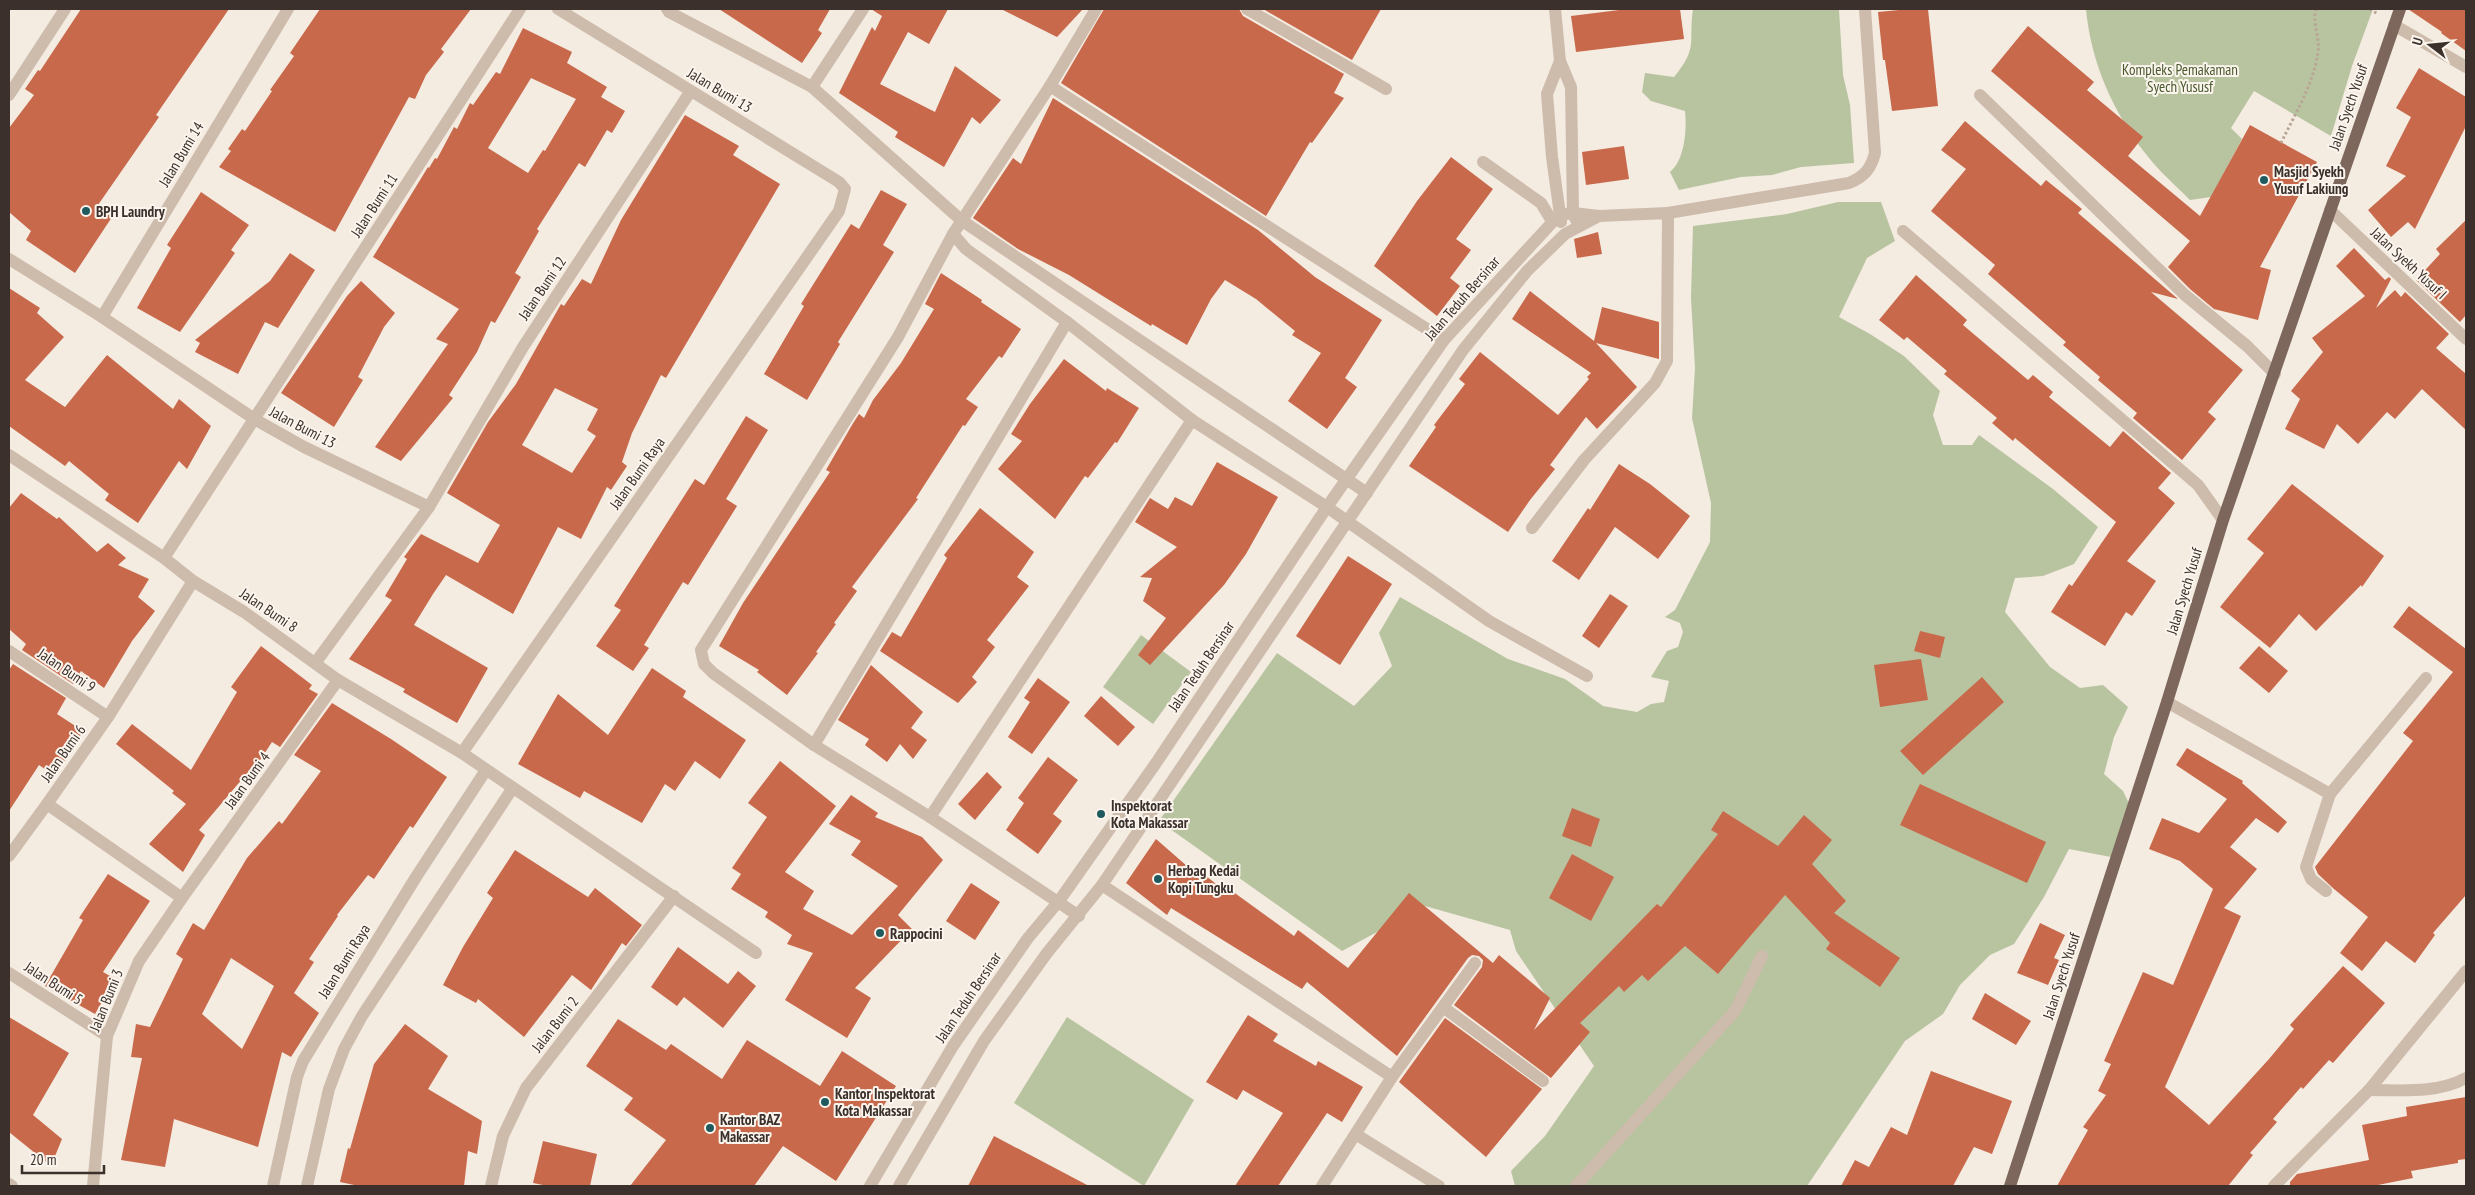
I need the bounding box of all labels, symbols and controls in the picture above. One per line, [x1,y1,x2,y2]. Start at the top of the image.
north arrow [2405,20,2455,70]
text: U [2408,35,2427,47]
park label: Kompleks Pemakaman Syech Yususf [2122,60,2238,96]
street label: Jalan Syech Yusuf [2324,60,2372,153]
street label: Jalan Bumi 13 [683,63,756,117]
street label: Jalan Bumi 14 [154,118,208,191]
place label: Masjid Syekh Yusuf Lakiung [2273,162,2349,198]
street label: Jalan Bumi 11 [346,170,402,241]
marker: Masjid Syekh Yusuf Lakiung [2258,174,2270,186]
place label: BPH Laundry [96,202,166,221]
marker: BPH Laundry [80,205,92,217]
street label: Jalan Syekh Yusuf I [2366,222,2451,303]
street label: Jalan Teduh Bersinar [1420,251,1504,345]
street label: Jalan Bumi 12 [513,253,570,324]
street label: Jalan Bumi 13 [266,401,339,452]
street label: Jalan Bumi Raya [605,433,669,513]
street label: Jalan Syech Yusuf [2162,544,2207,638]
street label: Jalan Bumi 8 [236,583,301,636]
street label: Jalan Teduh Bersinar [1163,616,1239,716]
street label: Jalan Bumi 9 [34,643,99,696]
street label: Jalan Bumi 6 [36,721,90,786]
street label: Jalan Bumi 4 [220,748,274,813]
place label: Inspektorat Kota Makassar [1111,796,1189,832]
marker: Inspektorat Kota Makassar [1095,808,1107,820]
place label: Herbag Kedai Kopi Tungku [1168,861,1239,897]
marker: Herbag Kedai Kopi Tungku [1152,873,1164,885]
street label: Jalan Bumi Raya [313,921,374,1002]
place label: Rappocini [890,924,943,943]
marker: Rappocini [874,927,886,939]
street label: Jalan Syech Yusuf [2038,929,2084,1023]
street label: Jalan Teduh Bersinar [930,947,1006,1047]
street label: Jalan Bumi 5 [21,957,87,1009]
street label: Jalan Bumi 3 [85,966,127,1035]
street label: Jalan Bumi 2 [527,992,583,1056]
place label: Kantor Inspektorat Kota Makassar [835,1084,936,1120]
marker: Kantor Inspektorat Kota Makassar [819,1096,831,1108]
place label: Kantor BAZ Makassar [720,1110,781,1146]
marker: Kantor BAZ Makassar [704,1122,716,1134]
scale bar [22,1142,105,1174]
text: 20 m [30,1150,56,1169]

